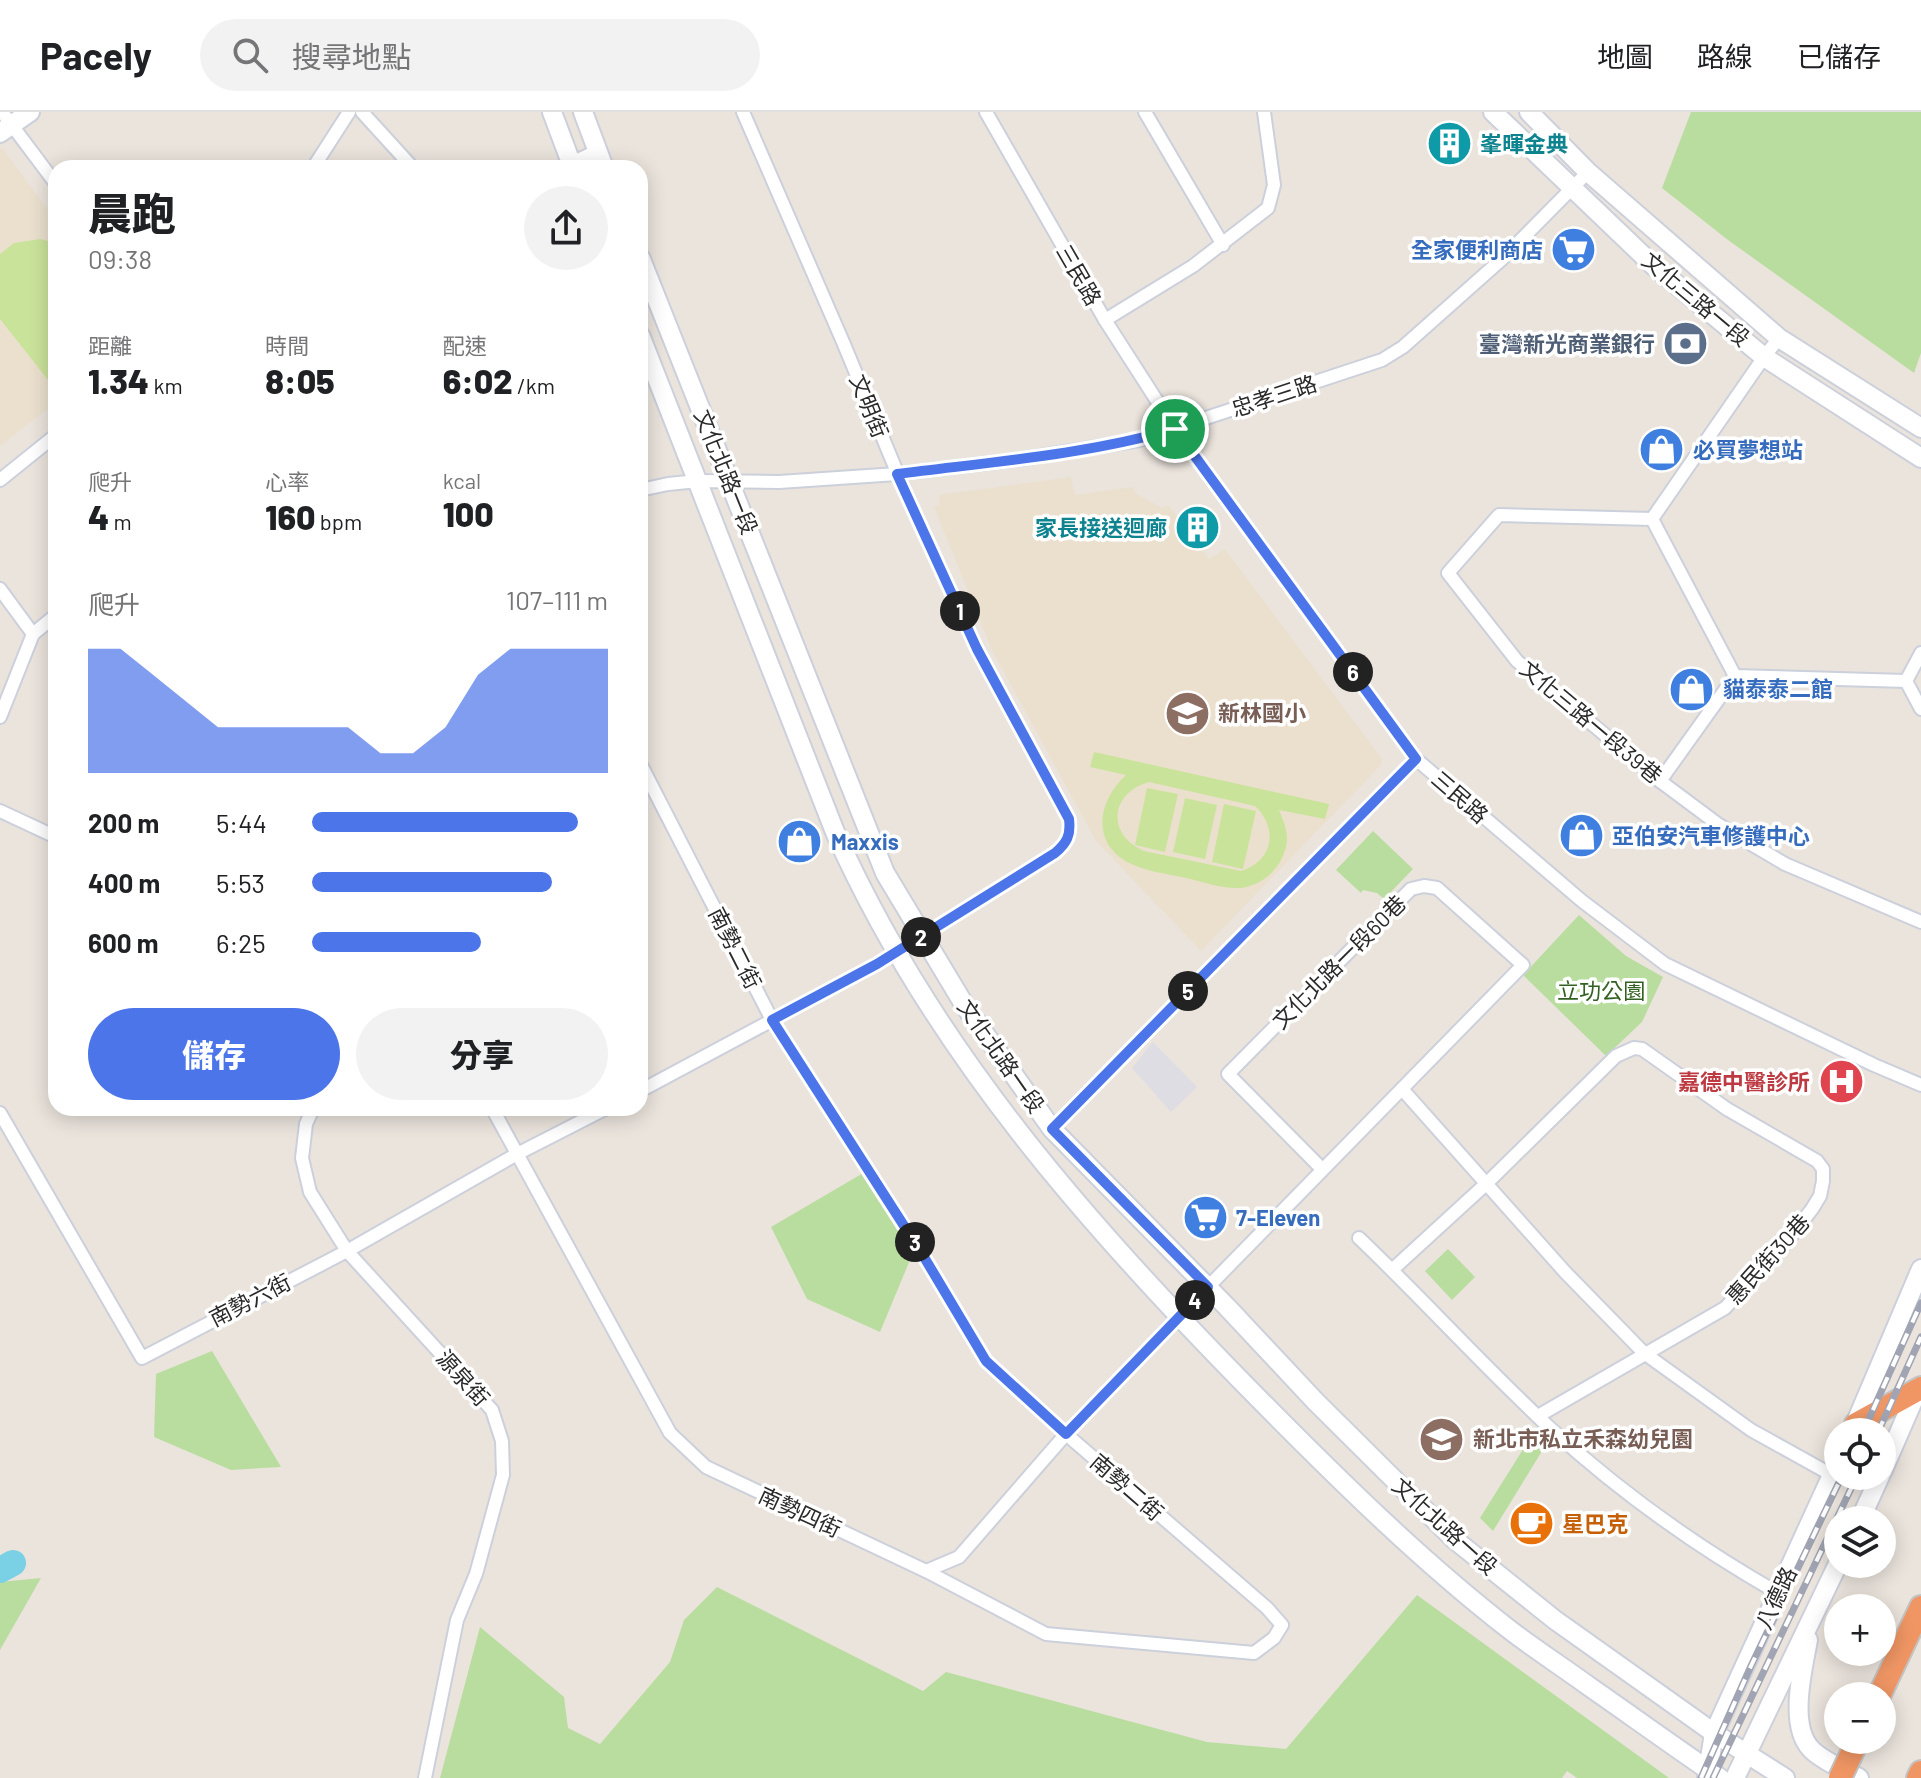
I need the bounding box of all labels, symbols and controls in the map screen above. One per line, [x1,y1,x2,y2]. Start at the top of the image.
search box [200,19,760,91]
text: Pacely [40,32,152,78]
icon: search [228,33,272,77]
text: 搜尋地點 [292,38,412,74]
text: 地圖 [1597,39,1653,73]
text: 路線 [1697,39,1753,73]
text: 已儲存 [1797,39,1881,73]
building icon: 峯暉金典 [1425,120,1473,168]
place label: 峯暉金典 [1480,130,1568,156]
text: 晨跑 [88,186,176,239]
button: share [524,186,608,270]
supermarket icon: 全家便利商店 [1550,226,1598,274]
place label: 全家便利商店 [1411,236,1543,262]
street label: 三民路 [1052,239,1108,310]
text: 09:38 [88,243,152,274]
street label: 文化三路一段 [1638,246,1756,351]
bank icon: 臺灣新光商業銀行 [1662,320,1710,368]
place label: 臺灣新光商業銀行 [1479,330,1655,356]
text: 距離 [88,332,132,358]
text: 時間 [265,332,309,358]
text: 配速 [443,332,487,358]
text: 1.34 [88,360,149,401]
text: 8:05 [265,360,335,401]
text: 6:02 [443,360,513,401]
street label: 忠孝三路 [1228,369,1320,421]
street label: 文明街 [846,370,894,441]
text: km [149,372,183,398]
text: /km [513,372,555,398]
pin [1141,395,1209,463]
street label: 文化北路一段 [690,406,764,538]
icon: arrive [1153,407,1197,451]
shop icon: 必買夢想站 [1638,426,1686,474]
place label: 必買夢想站 [1693,436,1803,462]
text: kcal [443,467,481,493]
text: 爬升 [88,468,132,494]
text: 心率 [265,468,309,494]
text: 100 [443,493,494,534]
text: 4 [88,496,109,537]
text: 160 [265,496,315,537]
building icon: 家長接送迴廊 [1174,504,1222,552]
text: m [109,508,132,534]
text: bpm [315,508,362,534]
place label: 家長接送迴廊 [1035,514,1167,540]
text: 107–111 m [506,584,608,615]
text: 爬升 [88,588,140,619]
pin: 1 [940,591,980,631]
text: 1 [956,598,964,624]
pin: 6 [1333,652,1373,692]
street label: 文化三路一段39巷 [1516,654,1668,788]
text: 6 [1347,659,1359,685]
shop icon: 貓泰泰二館 [1668,665,1716,713]
place label: 貓泰泰二館 [1723,675,1833,701]
school or university icon: 新林國小 [1163,689,1211,737]
place label: 新林國小 [1218,699,1306,725]
street label: 三民路 [1427,765,1494,828]
text: 200 m [88,807,159,838]
text: 5:44 [216,807,267,838]
shop icon: 亞伯安汽車修護中心 [1557,812,1605,860]
shop icon: Maxxis [776,818,824,866]
place label: 亞伯安汽車修護中心 [1612,822,1810,848]
place label: Maxxis [831,828,899,854]
text: 400 m [88,867,160,898]
text: 5:53 [216,867,265,898]
street label: 文化北路一段60巷 [1266,889,1410,1033]
street label: 南勢二街 [704,902,767,993]
pin: 2 [901,917,941,957]
text: 2 [915,924,927,950]
text: 600 m [88,927,159,958]
text: 6:25 [216,927,266,958]
pin: 5 [1168,971,1208,1011]
park label: 立功公園 [1557,977,1645,1003]
text: 5 [1182,978,1194,1004]
street label: 文化北路一段 [953,994,1050,1117]
button: 儲存 [88,1008,340,1100]
button: 分享 [356,1008,608,1100]
hospital icon: 嘉德中醫診所 [1817,1058,1865,1106]
place label: 嘉德中醫診所 [1678,1068,1810,1094]
supermarket icon: 7-Eleven [1181,1194,1229,1242]
place label: 7-Eleven [1236,1204,1320,1230]
street label: 惠民街30巷 [1720,1208,1814,1309]
pin: 3 [895,1222,935,1262]
text: 3 [909,1229,921,1255]
street label: 南勢六街 [204,1268,295,1331]
pin: 4 [1175,1280,1215,1320]
text: 4 [1188,1287,1202,1313]
street label: 源泉街 [432,1344,495,1411]
school or university icon: 新北市私立禾森幼兒園 [1418,1415,1466,1463]
map controls [1824,1418,1896,1754]
button: locate [1824,1418,1896,1490]
place label: 新北市私立禾森幼兒園 [1473,1425,1693,1451]
street label: 南勢二街 [1086,1448,1169,1525]
street label: 文化北路一段 [1388,1471,1503,1579]
street label: 南勢四街 [755,1481,846,1541]
cafe icon: 星巴克 [1507,1500,1555,1548]
button: layers [1824,1506,1896,1578]
place label: 星巴克 [1562,1510,1628,1536]
street label: 八德路 [1749,1562,1801,1633]
button: + [1824,1594,1896,1666]
button: − [1824,1682,1896,1754]

